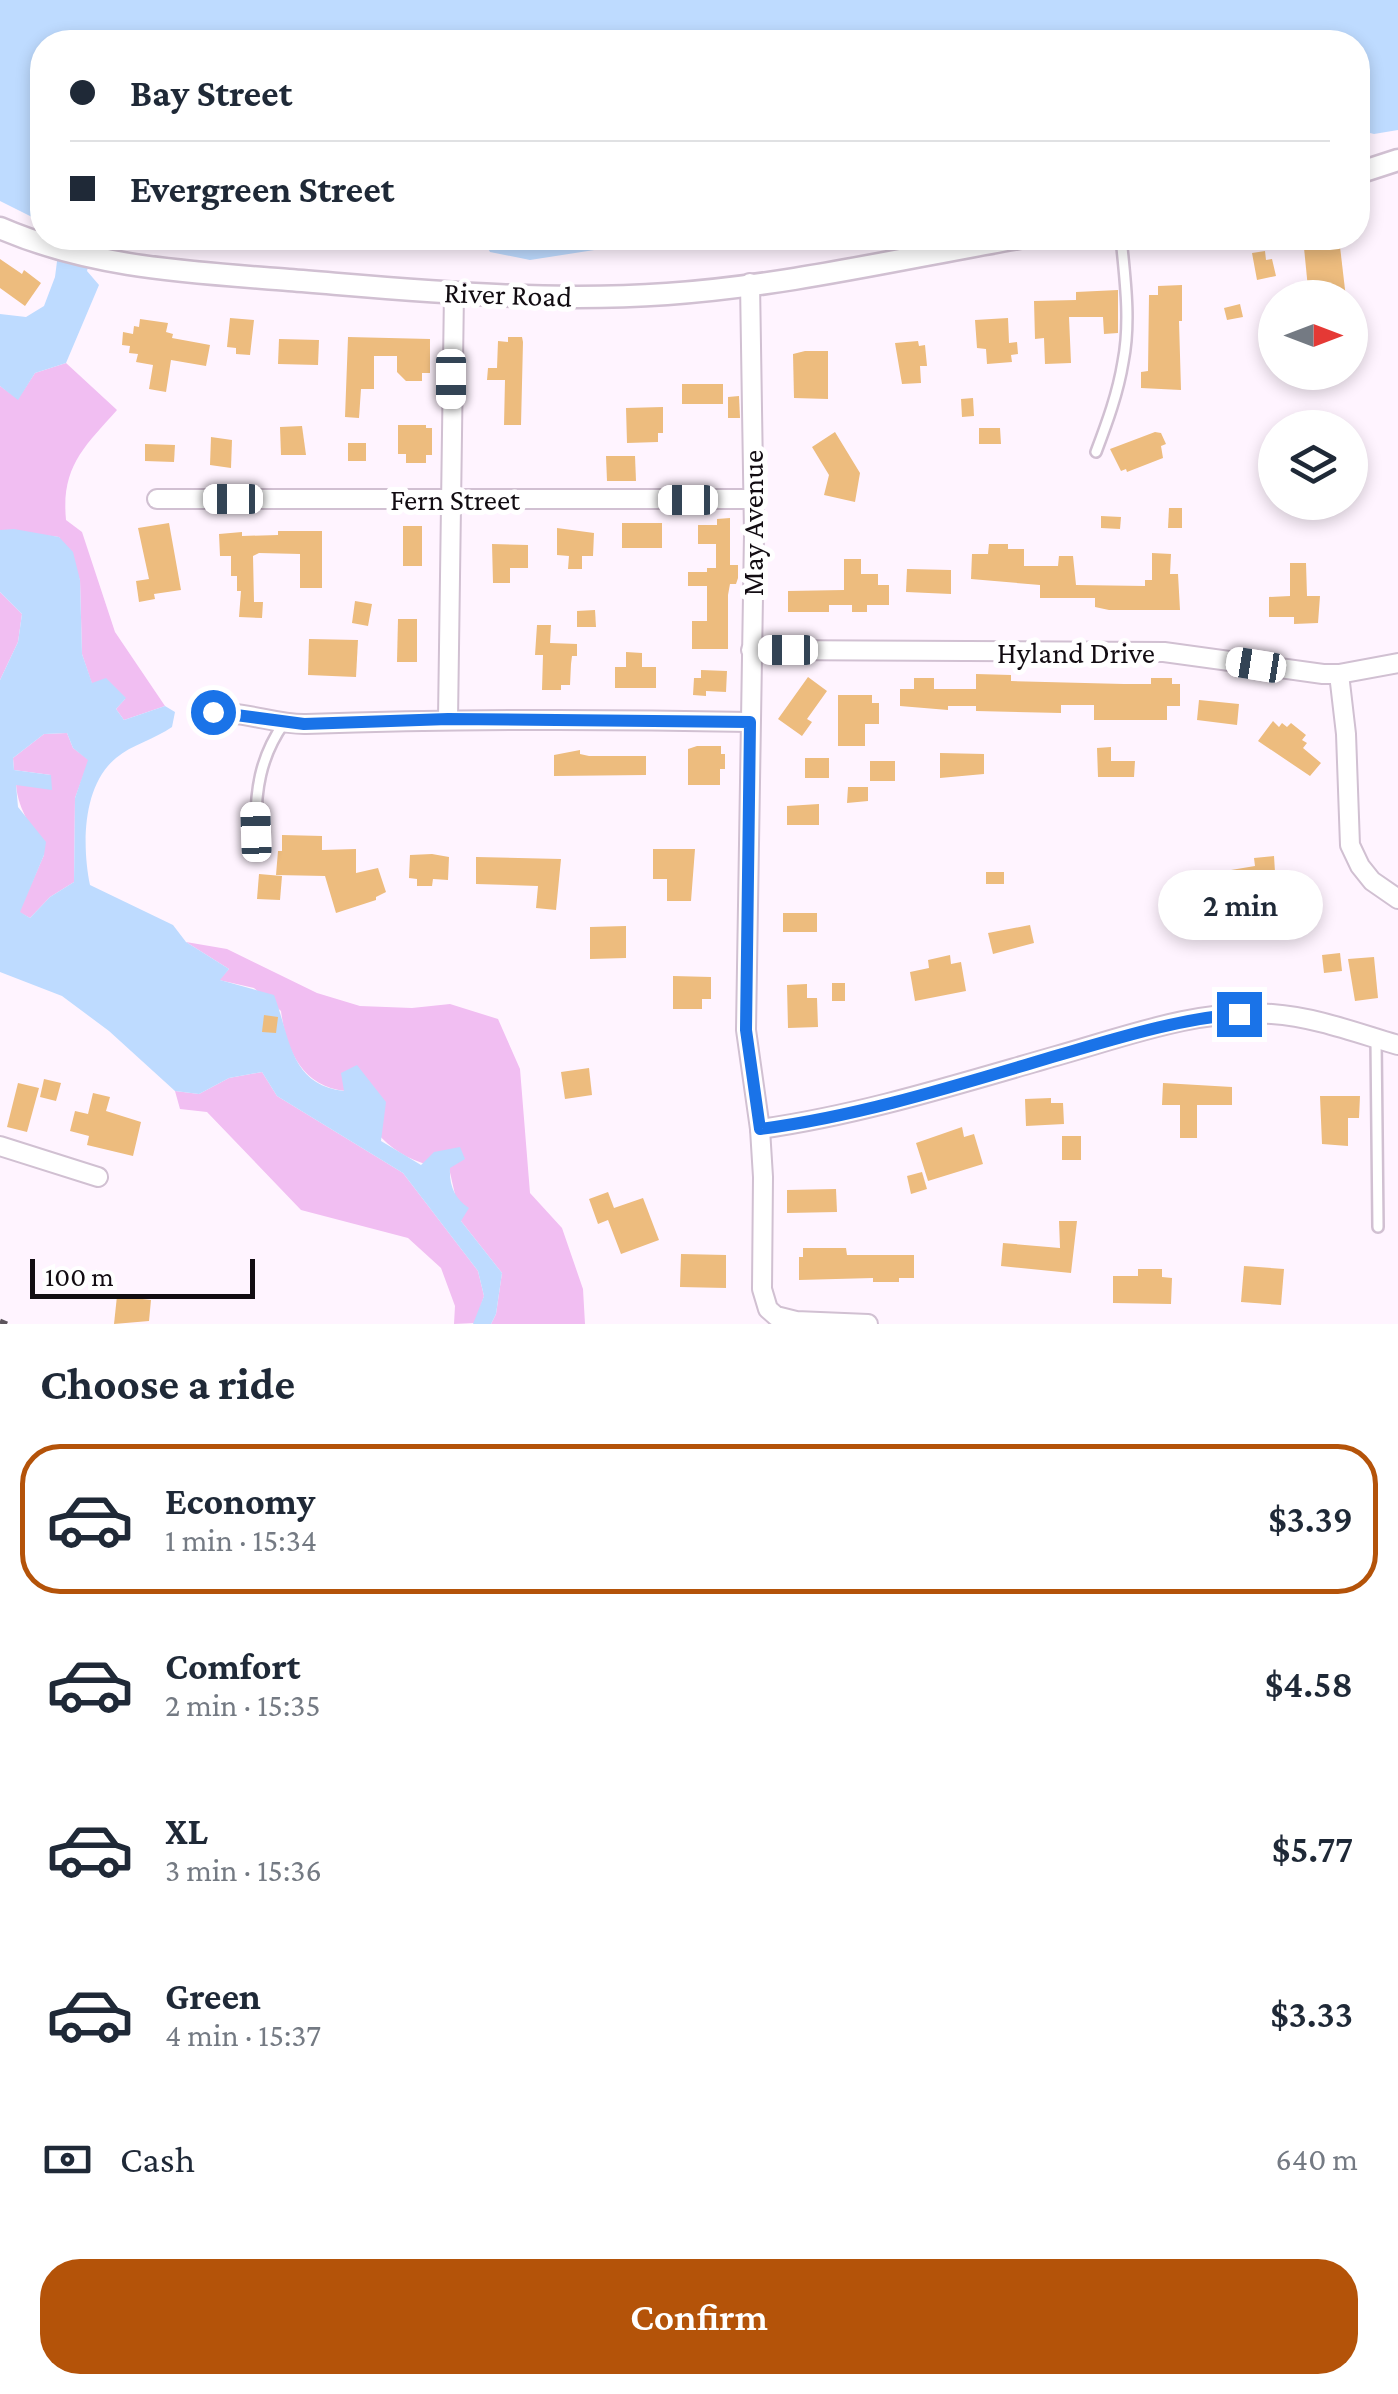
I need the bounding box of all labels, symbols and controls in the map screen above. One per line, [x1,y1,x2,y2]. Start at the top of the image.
text: Bay Street [130,72,292,114]
text: Evergreen Street [130,168,395,210]
street label: River Road [443,275,573,313]
north arrow [1258,280,1368,390]
map controls [1258,280,1368,520]
car [436,349,466,409]
button: layers [1258,410,1368,520]
street label: May Avenue [736,450,770,596]
street label: Fern Street [390,483,521,516]
car [203,484,263,514]
car [658,485,718,515]
car [758,635,818,665]
street label: Hyland Drive [997,636,1155,670]
car [1224,645,1288,685]
route start [191,690,236,735]
car [240,801,272,863]
callout: 2 min [1156,869,1322,939]
text: 2 min [1203,887,1278,923]
route end [1217,992,1262,1037]
scale bar [30,1254,255,1298]
text: 100 m [45,1261,114,1292]
text: Choose a ride [40,1359,295,1409]
icon: car [45,1474,135,1564]
text: Economy [165,1480,315,1522]
text: $3.39 [1268,1498,1353,1540]
text: 1 min · 15:34 [165,1522,317,1558]
icon: car [45,1639,135,1729]
text: Comfort [165,1645,301,1687]
text: $4.58 [1265,1663,1353,1705]
text: 2 min · 15:35 [165,1687,321,1723]
icon: car [45,1804,135,1894]
text: XL [165,1810,208,1852]
text: $5.77 [1272,1828,1353,1870]
text: 3 min · 15:36 [165,1852,322,1888]
icon: car [45,1969,135,2059]
text: Green [165,1975,261,2017]
text: $3.33 [1270,1993,1353,2035]
text: 4 min · 15:37 [165,2017,321,2053]
icon: cash [40,2132,95,2187]
text: Cash [120,2138,195,2180]
text: 640 m [1276,2141,1358,2177]
button: Confirm [40,2259,1358,2374]

